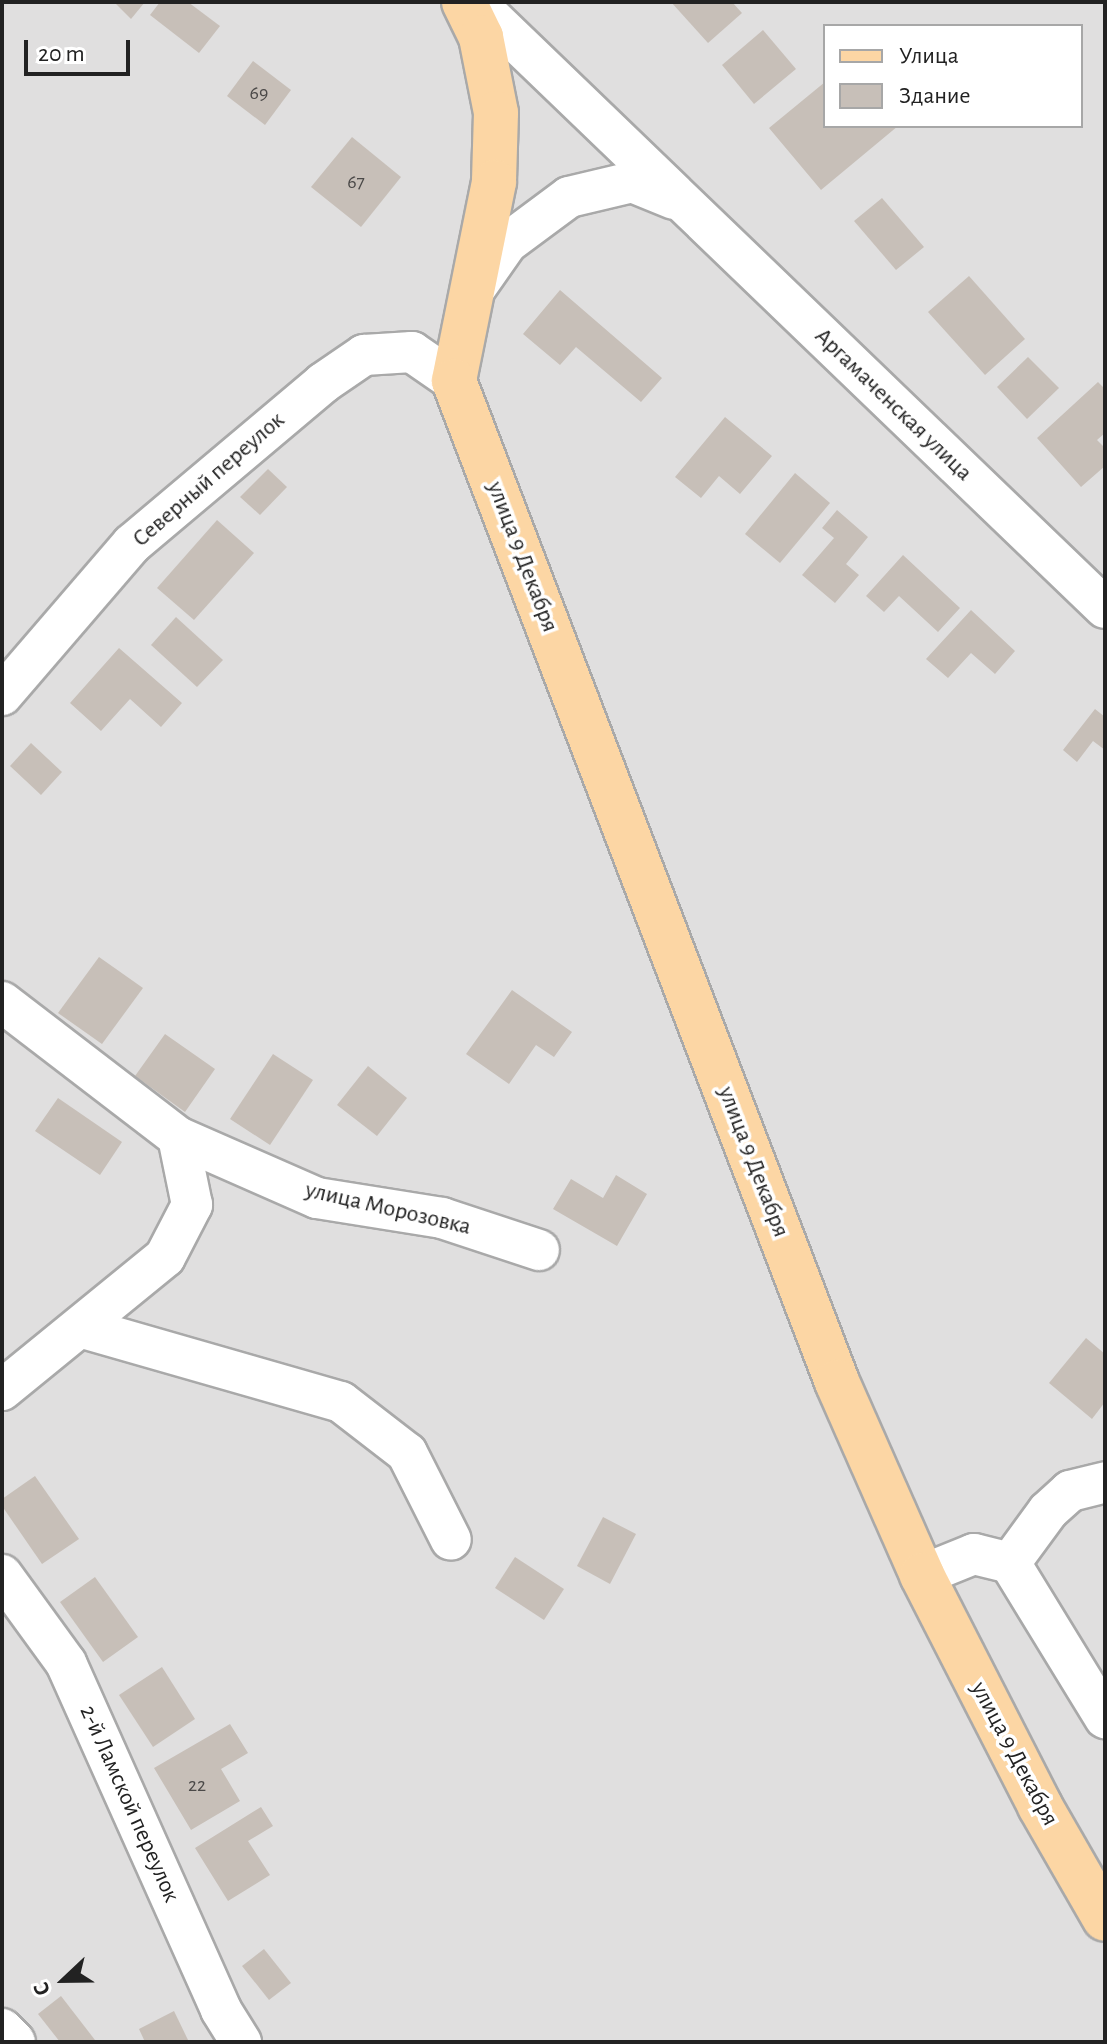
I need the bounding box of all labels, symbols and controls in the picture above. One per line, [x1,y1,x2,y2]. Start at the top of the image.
scale bar [28,24,134,74]
legend [823,24,1083,128]
text: 20 m [38,42,85,66]
text: Улица [899,44,959,68]
house number: 69 [250,81,268,105]
text: Здание [899,84,970,108]
house number: 67 [347,170,365,194]
street label: Аргамаченская улица [808,322,978,488]
street label: Северный переулок [127,406,291,554]
street label: улица 9 Декабря [480,478,564,636]
street label: улица 9 Декабря [711,1083,795,1241]
street label: улица Морозовка [302,1176,474,1242]
street label: улица 9 Декабря [964,1677,1064,1831]
street label: 2-й Ламской переулок [73,1701,185,1907]
house number: 22 [188,1773,206,1797]
north arrow [24,1940,104,2020]
text: С [29,1979,54,1999]

